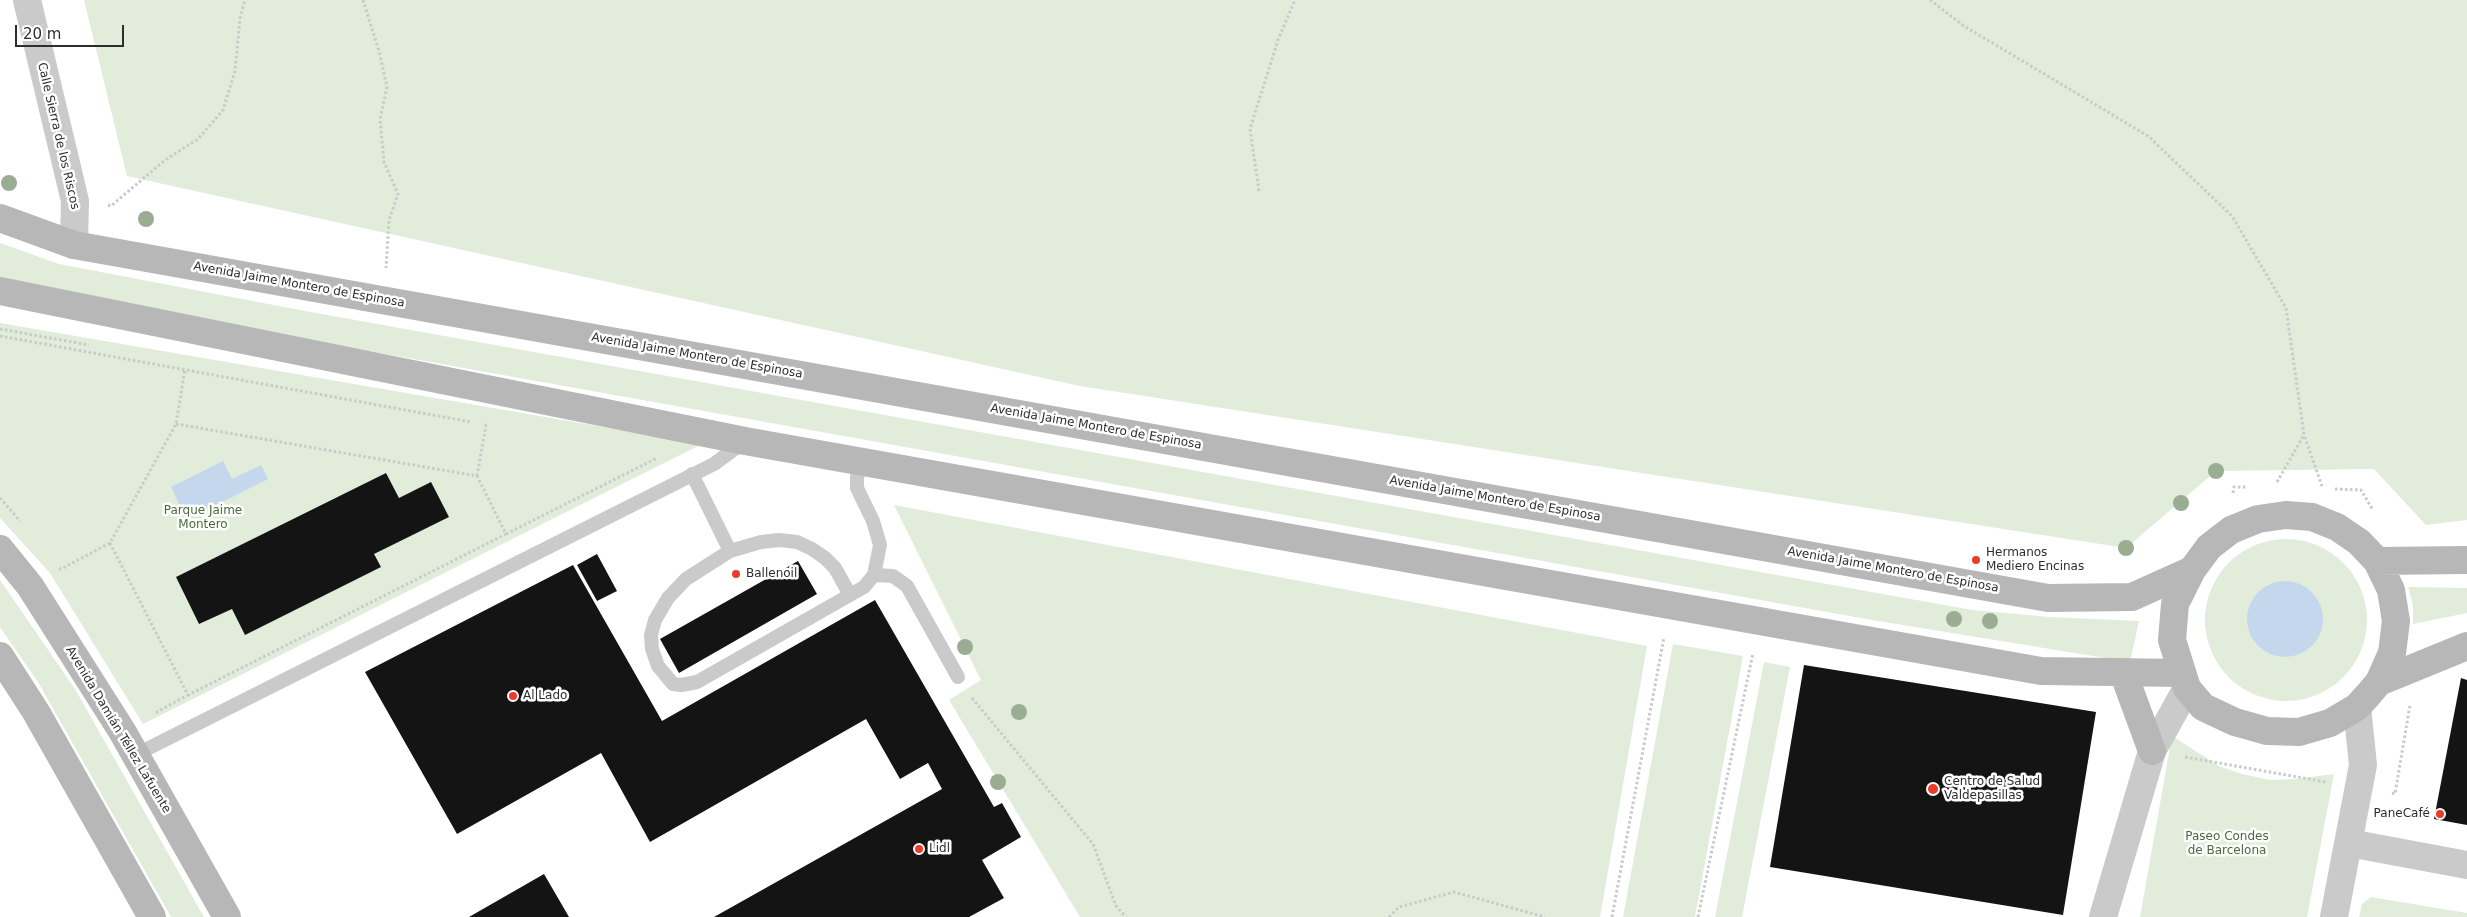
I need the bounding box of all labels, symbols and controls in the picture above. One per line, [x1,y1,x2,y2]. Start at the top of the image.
scale bar [18,15,126,47]
text: 20 m [23,25,61,43]
street label: Calle Sierra de los Riscos [34,61,82,211]
street label: Avenida Jaime Montero de Espinosa [192,259,406,311]
street label: Avenida Jaime Montero de Espinosa [590,330,804,382]
street label: Avenida Jaime Montero de Espinosa [989,401,1203,453]
street label: Avenida Jaime Montero de Espinosa [1388,473,1602,525]
park label: Parque Jaime Montero [164,504,242,532]
street label: Avenida Jaime Montero de Espinosa [1786,544,2000,596]
place label: Hermanos Mediero Encinas [1986,546,2084,574]
marker: Hermanos Mediero Encinas [1970,554,1982,566]
place label: Ballenoil [746,567,797,581]
marker: Ballenoil [730,568,742,580]
street label: Avenida Damián Téllez Lafuente [62,644,174,816]
place label: Al Lado [523,689,567,703]
marker: Al Lado [507,690,519,702]
place label: Centro de Salud Valdepasillas [1944,775,2040,803]
marker: Centro de Salud Valdepasillas [1926,782,1940,796]
place label: PaneCafé [2374,807,2430,821]
marker: PaneCafé [2434,808,2446,820]
park label: Paseo Condes de Barcelona [2185,830,2269,858]
place label: Lidl [929,842,950,856]
marker: Lidl [913,843,925,855]

